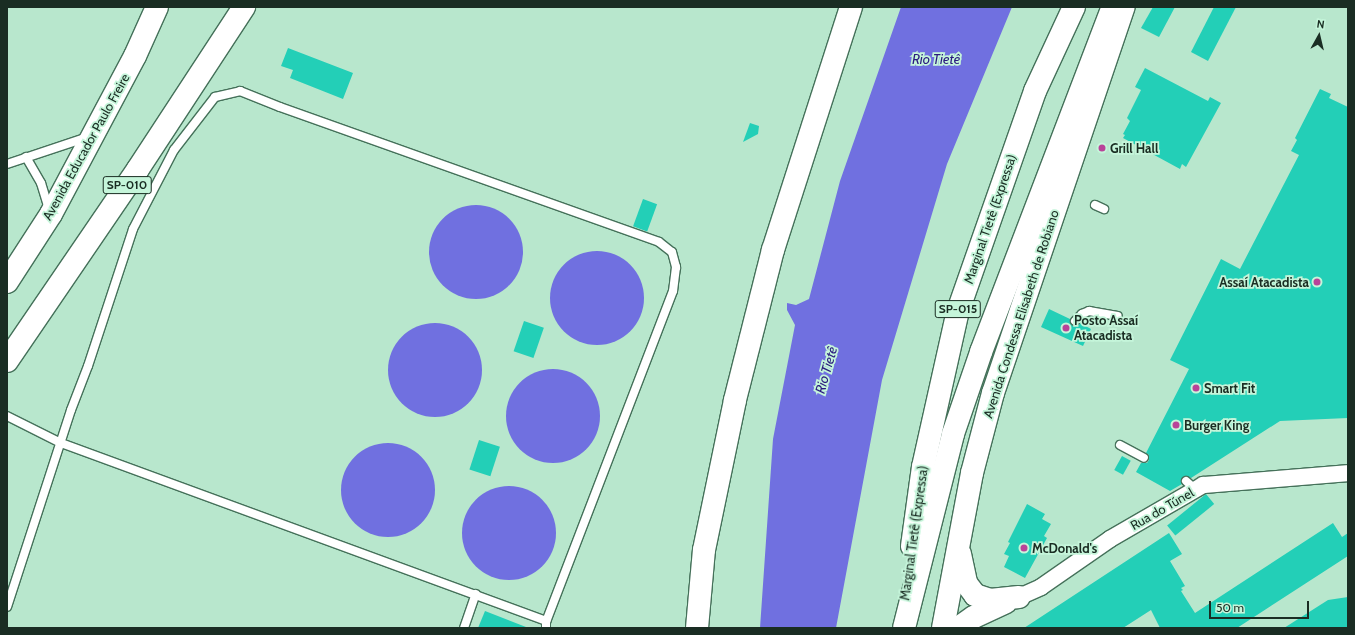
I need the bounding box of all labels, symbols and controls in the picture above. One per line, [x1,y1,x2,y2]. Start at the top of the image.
north arrow [1299,16,1339,56]
text: N [1316,17,1325,32]
water label: Rio Tietê [912,51,960,67]
street label: Avenida Educador Paulo Freire [39,71,133,223]
place label: Grill Hall [1110,140,1158,156]
marker: Grill Hall [1097,143,1107,153]
street label: Marginal Tietê (Expressa) [961,152,1019,286]
road number: SP-010 [102,175,152,195]
street label: Avenida Condessa Elisabeth de Robiano [980,208,1062,420]
place label: Assaí Atacadista [1219,274,1309,290]
marker: Assaí Atacadista [1312,277,1322,287]
road number: SP-015 [934,299,982,319]
place label: Posto Assaí Atacadista [1074,313,1138,344]
marker: Posto Assaí Atacadista [1061,323,1071,333]
water label: Rio Tietê [811,345,841,395]
place label: Smart Fit [1204,380,1255,396]
marker: Smart Fit [1191,383,1201,393]
place label: Burger King [1184,417,1249,433]
marker: Burger King [1171,420,1181,430]
street label: Marginal Tietê (Expressa) [897,465,931,601]
street label: Rua do Túnel [1128,485,1196,533]
place label: McDonald's [1032,540,1097,556]
marker: McDonald's [1019,543,1029,553]
scale bar [1211,593,1311,619]
text: 50 m [1216,600,1244,615]

